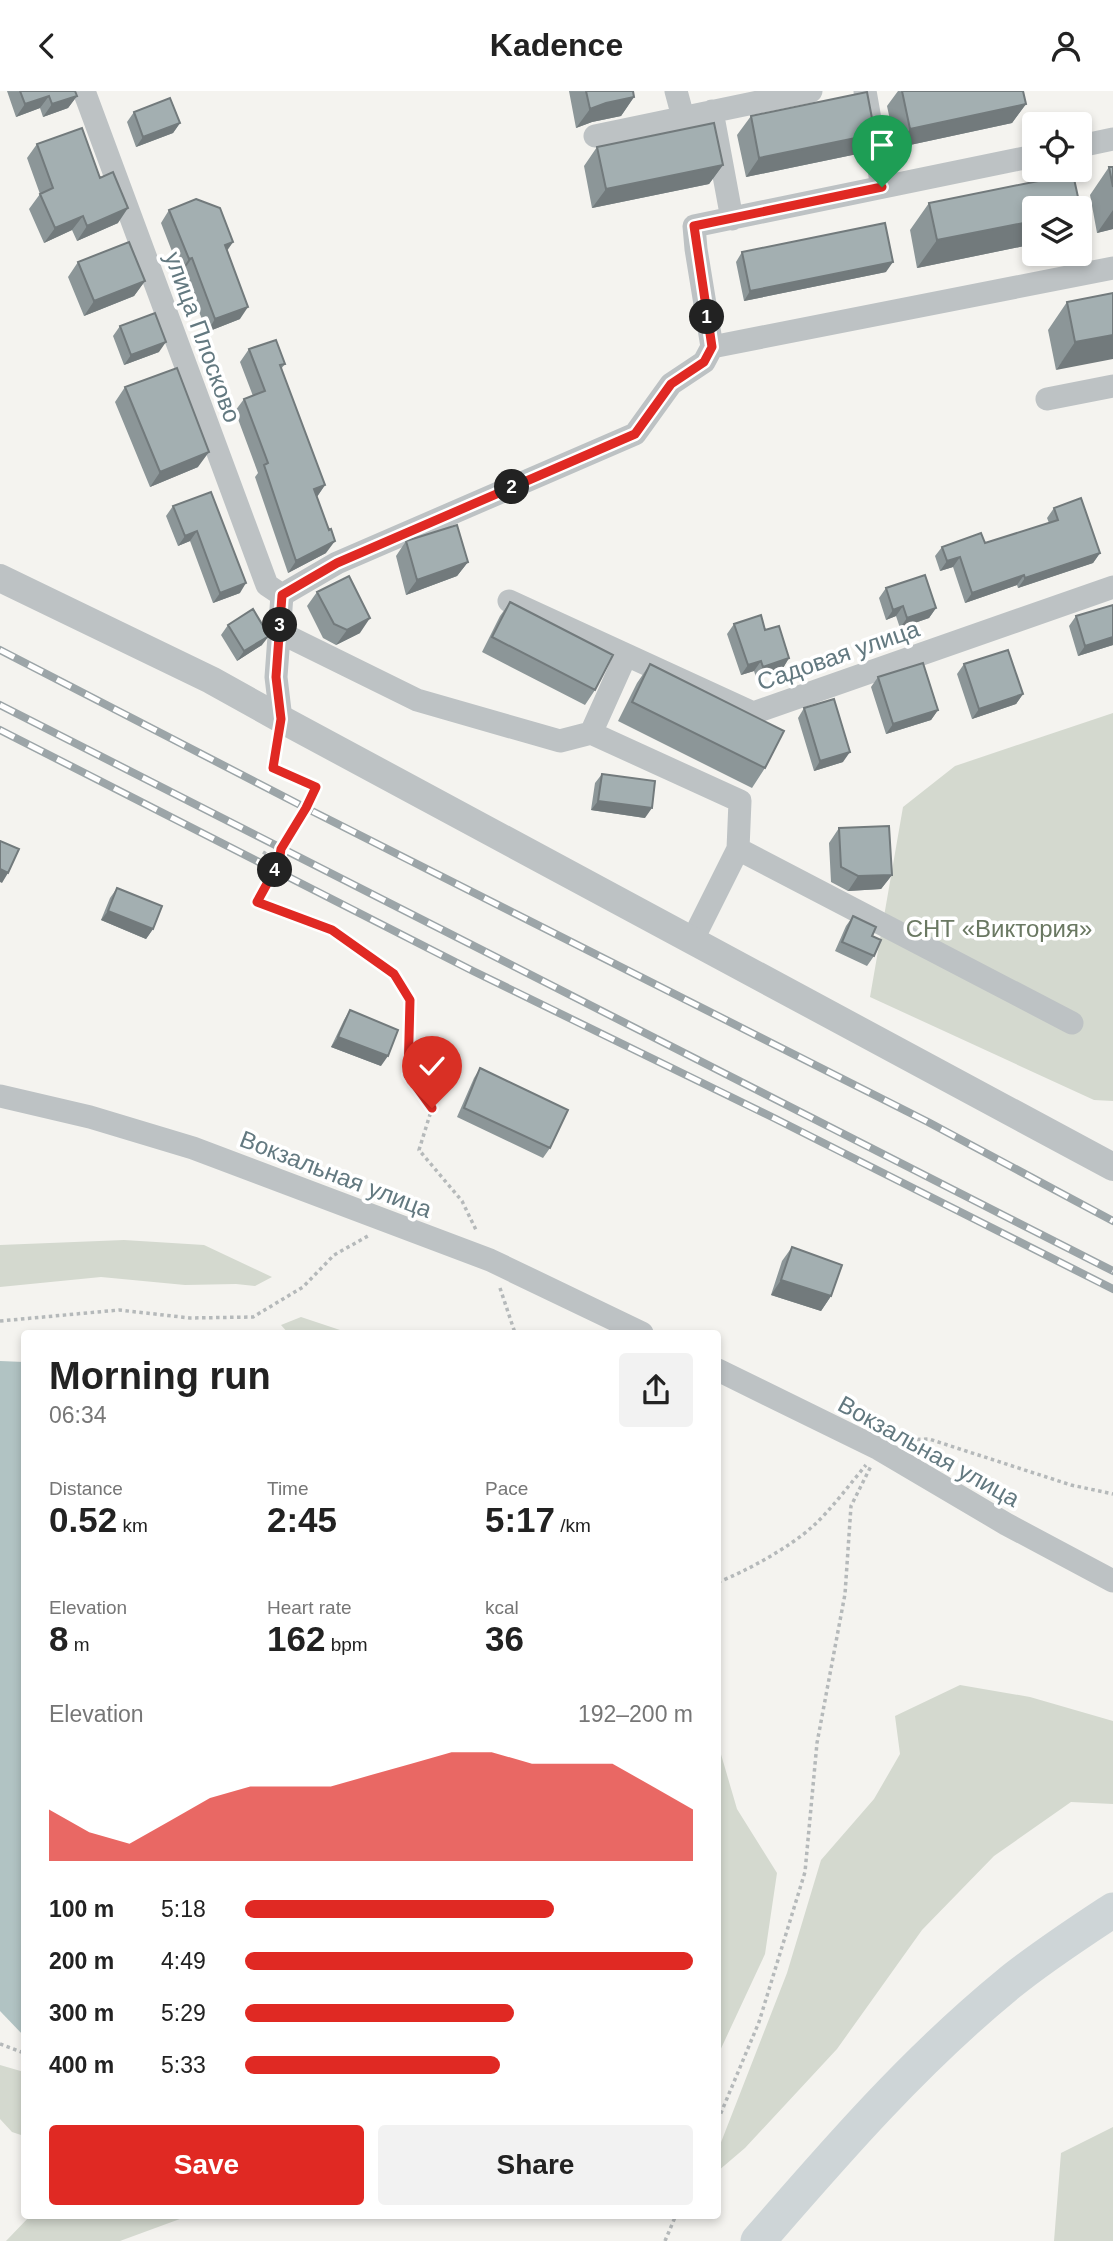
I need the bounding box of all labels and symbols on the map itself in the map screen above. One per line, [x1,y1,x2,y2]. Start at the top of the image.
pin [852,115,912,187]
street label: улица Плосково [160,248,246,426]
pin: 1 [690,299,724,335]
pin: 2 [494,469,530,505]
pin: 3 [262,607,298,643]
street label: Садовая улица [753,614,923,695]
pin: 4 [258,853,292,887]
park label: СНТ «Виктория» [906,915,1092,942]
pin [402,1036,462,1108]
street label: Вокзальная улица [236,1125,436,1223]
street label: Вокзальная улица [834,1390,1025,1512]

